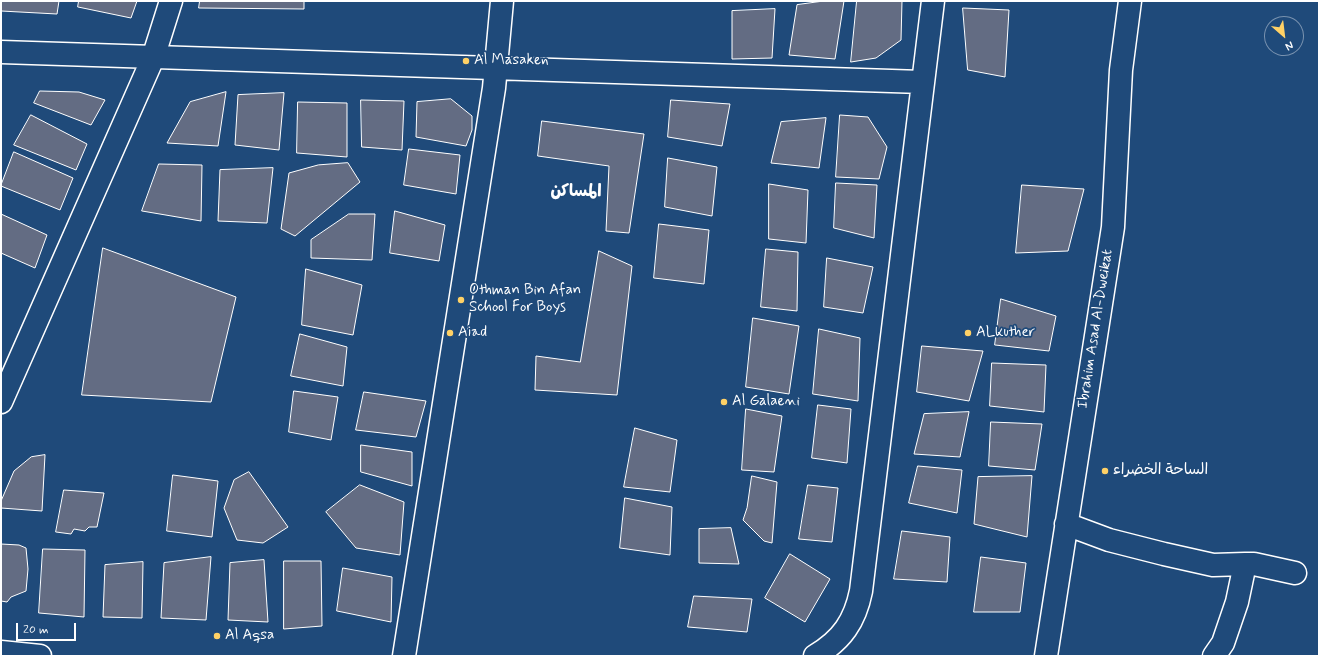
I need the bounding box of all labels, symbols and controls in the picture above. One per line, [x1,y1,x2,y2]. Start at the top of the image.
north arrow [1264,16,1304,56]
text: N [1283,38,1296,54]
place label: Al Masaken [474,52,549,70]
marker: Al Masaken [461,56,471,66]
district label: المساكن [550,182,602,202]
street label: Ibrahim Asad Al-Dweikat [1075,248,1117,410]
place label: Othman Bin Afan School For Boys [469,282,581,317]
marker: Othman Bin Afan School For Boys [456,295,466,305]
place label: Aiad [458,324,487,342]
place label: ALkuther [976,324,1035,342]
marker: Aiad [445,328,455,338]
marker: ALkuther [963,328,973,338]
place label: Al Galaeni [732,393,800,411]
marker: Al Galaeni [719,397,729,407]
place label: الساحة الخضراء [1113,462,1208,480]
marker: الساحة الخضراء [1100,466,1110,476]
scale bar [18,615,78,641]
text: 20 m [23,622,49,638]
place label: Al Aqsa [225,627,274,645]
marker: Al Aqsa [212,631,222,641]

